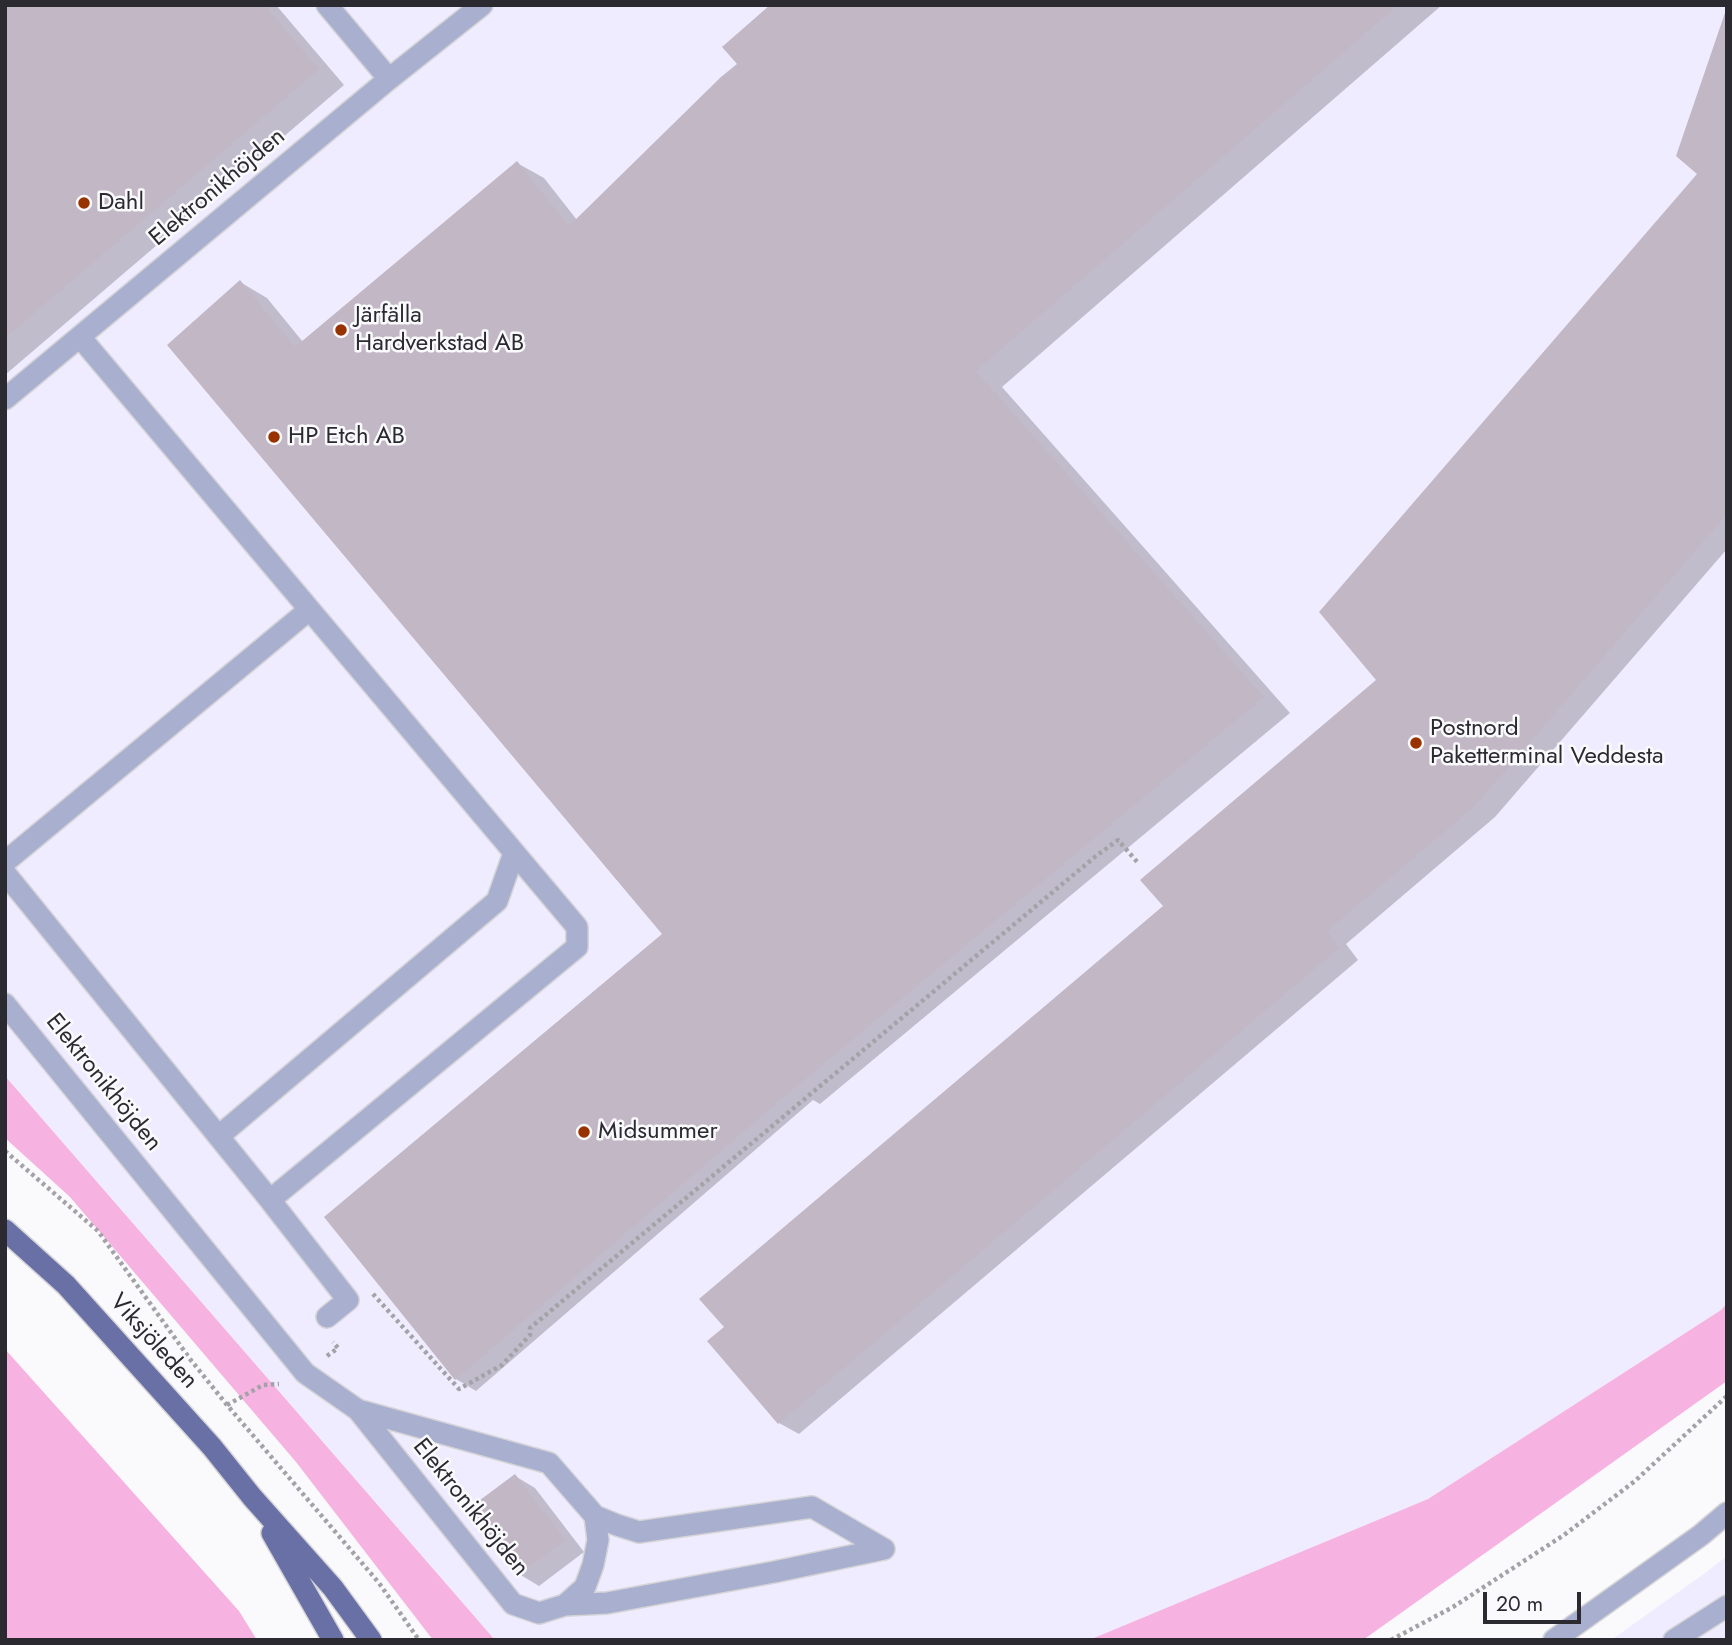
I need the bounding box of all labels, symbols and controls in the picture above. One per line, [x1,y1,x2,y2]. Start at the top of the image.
street label: Elektronikhöjden [144,123,292,253]
place label: Dahl [98,189,144,217]
marker: Dahl [76,195,92,211]
place label: Järfälla Hardverkstad AB [355,302,524,358]
marker: Järfälla Hardverkstad AB [333,322,349,338]
place label: HP Etch AB [288,423,405,451]
marker: HP Etch AB [266,429,282,445]
place label: Postnord Paketterminal Veddesta [1430,715,1663,771]
marker: Postnord Paketterminal Veddesta [1408,735,1424,751]
street label: Elektronikhöjden [39,1009,167,1157]
place label: Midsummer [598,1118,718,1146]
marker: Midsummer [576,1124,592,1140]
street label: Viksjöleden [103,1289,203,1395]
street label: Elektronikhöjden [406,1434,534,1582]
scale bar [1487,1578,1585,1622]
text: 20 m [1496,1589,1543,1619]

